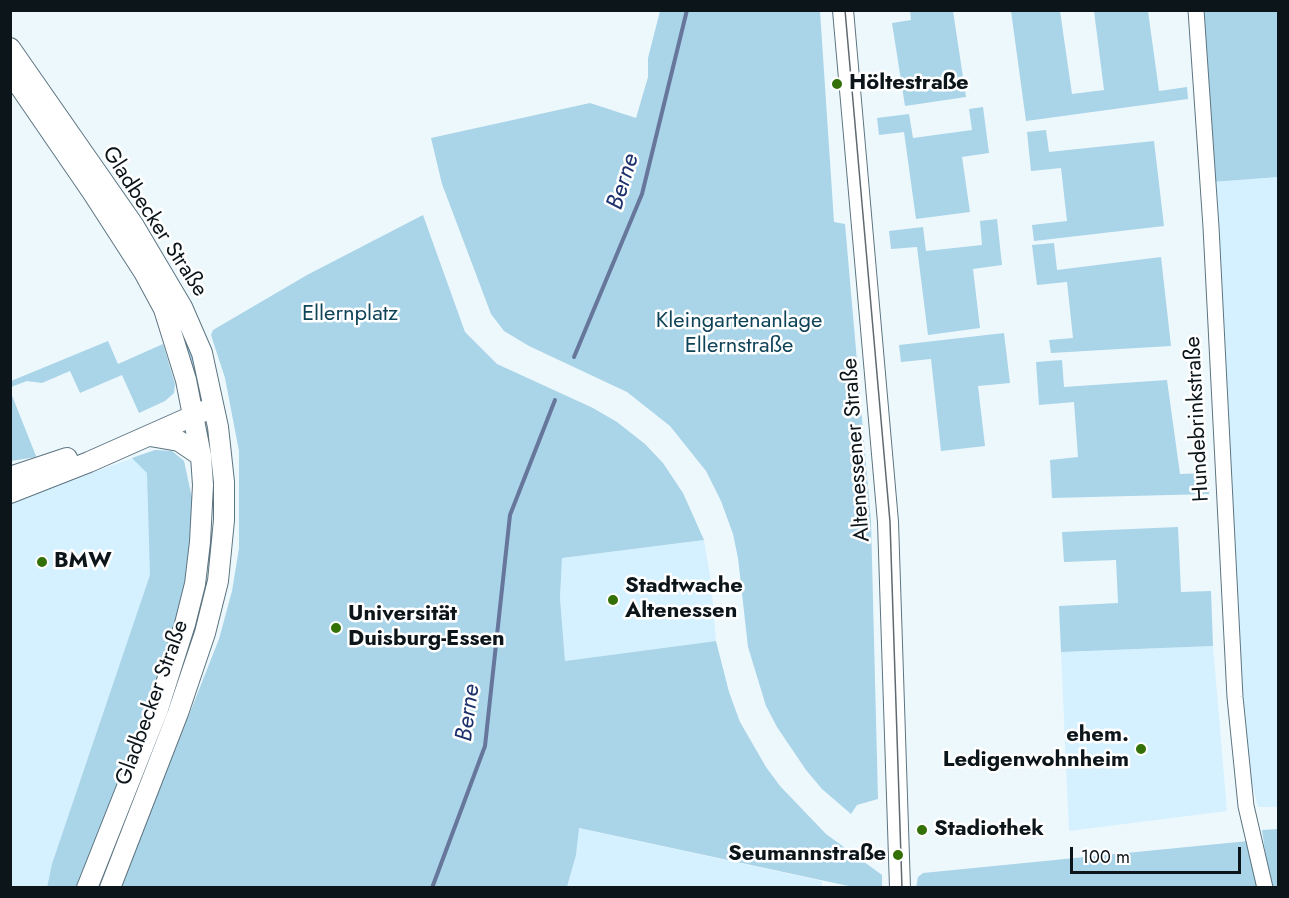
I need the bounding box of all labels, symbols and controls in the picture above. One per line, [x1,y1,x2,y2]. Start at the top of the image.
place label: Höltestraße [849,71,969,97]
marker: Höltestraße [830,77,844,91]
street label: Gladbecker Straße [96,142,212,302]
water label: Berne [601,150,647,214]
park label: Ellernplatz [302,302,398,328]
park label: Kleingartenanlage Ellernstraße [656,309,822,360]
street label: Hundebrinkstraße [1180,336,1216,502]
street label: Altenessener Straße [837,357,877,543]
place label: BMW [54,549,112,575]
marker: BMW [35,555,49,569]
place label: Stadtwache Altenessen [625,574,743,626]
marker: Stadtwache Altenessen [606,593,620,607]
place label: Universität Duisburg-Essen [348,602,505,654]
street label: Gladbecker Straße [111,617,195,789]
marker: Universität Duisburg-Essen [329,621,343,635]
water label: Berne [451,683,487,743]
place label: ehem. Ledigenwohnheim [943,723,1129,774]
marker: ehem. Ledigenwohnheim [1134,742,1148,756]
place label: Stadiothek [934,817,1044,843]
marker: Stadiothek [915,823,929,837]
scale bar [1073,835,1244,873]
place label: Seumannstraße [728,842,886,868]
text: 100 m [1081,844,1130,870]
marker: Seumannstraße [891,848,905,862]

